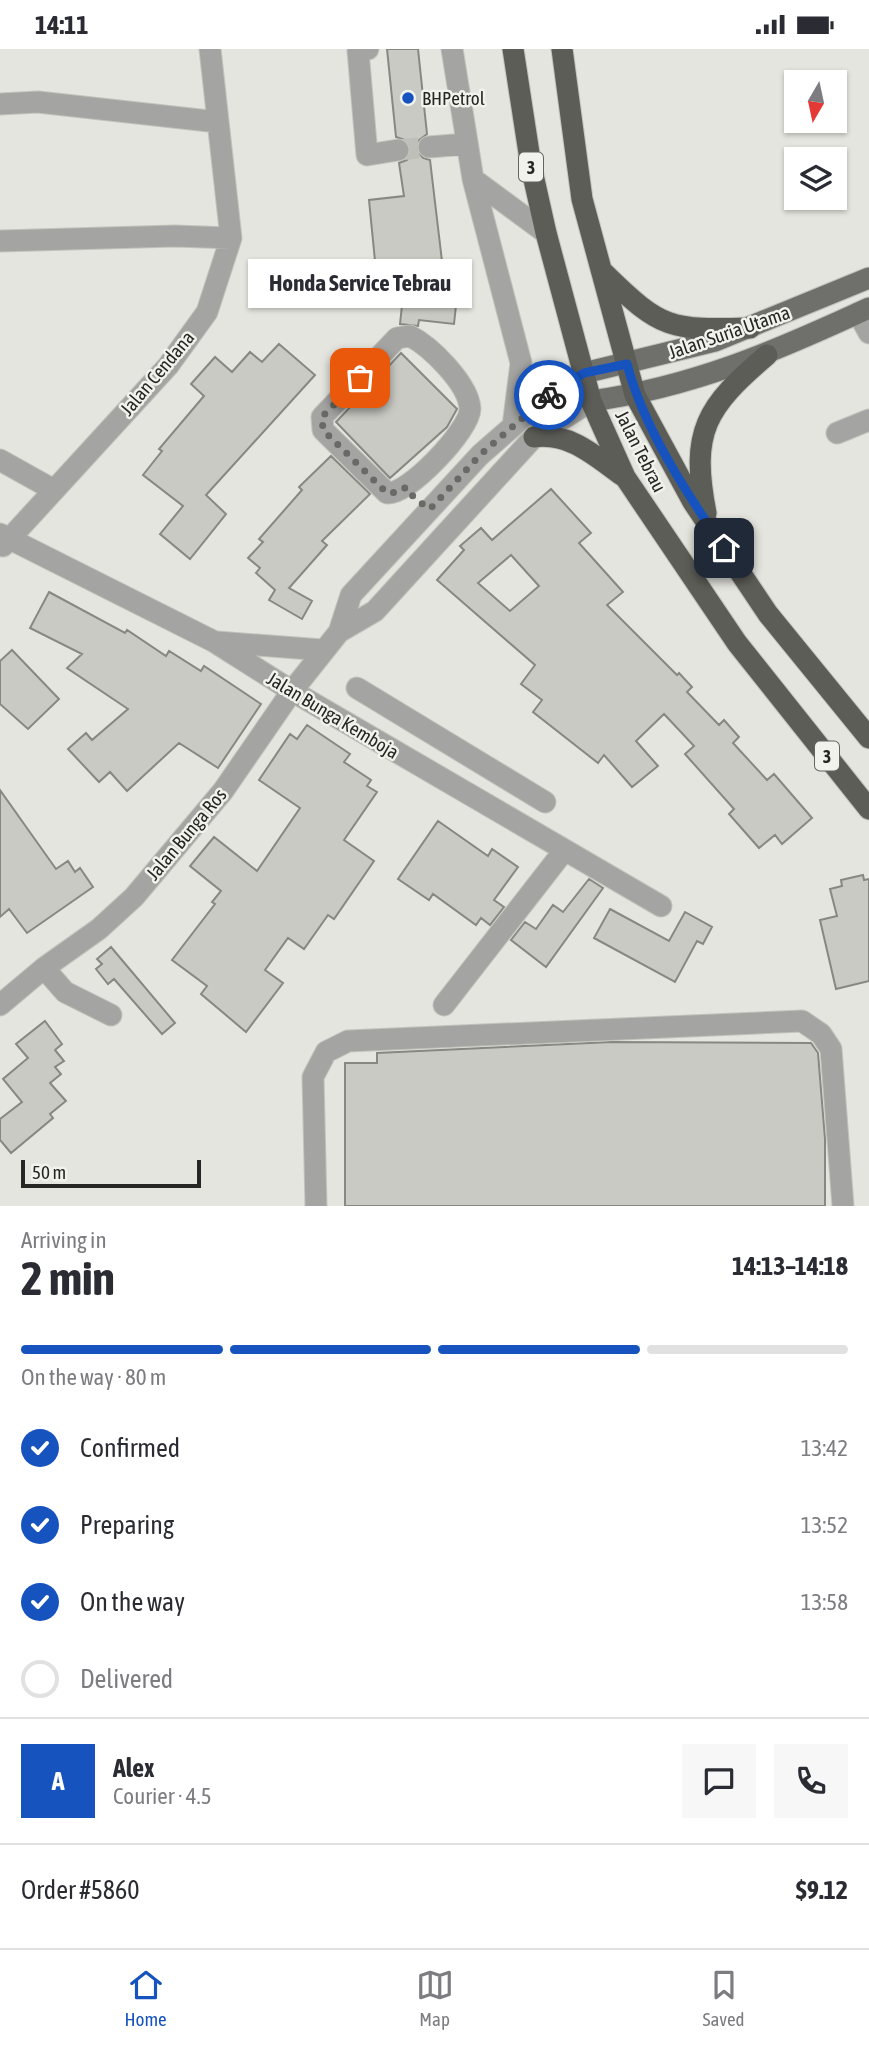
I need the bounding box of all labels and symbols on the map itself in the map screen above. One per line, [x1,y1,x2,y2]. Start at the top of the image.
north arrow [784,70,847,133]
place label: BHPetrol [422,87,485,109]
marker: BHPetrol [400,90,416,106]
road number: 3 [519,153,543,181]
callout: Honda Service Tebrau [248,259,472,308]
street label: Jalan Suria Utama [665,301,793,363]
street label: Jalan Cendana [116,327,198,419]
pin [330,348,390,408]
courier [514,360,584,430]
street label: Jalan Tebrau [611,406,671,496]
pin [694,518,754,578]
street label: Jalan Bunga Kemboja [263,667,403,763]
road number: 3 [815,741,839,771]
street label: Jalan Bunga Ros [141,784,231,884]
scale bar [21,1157,201,1189]

